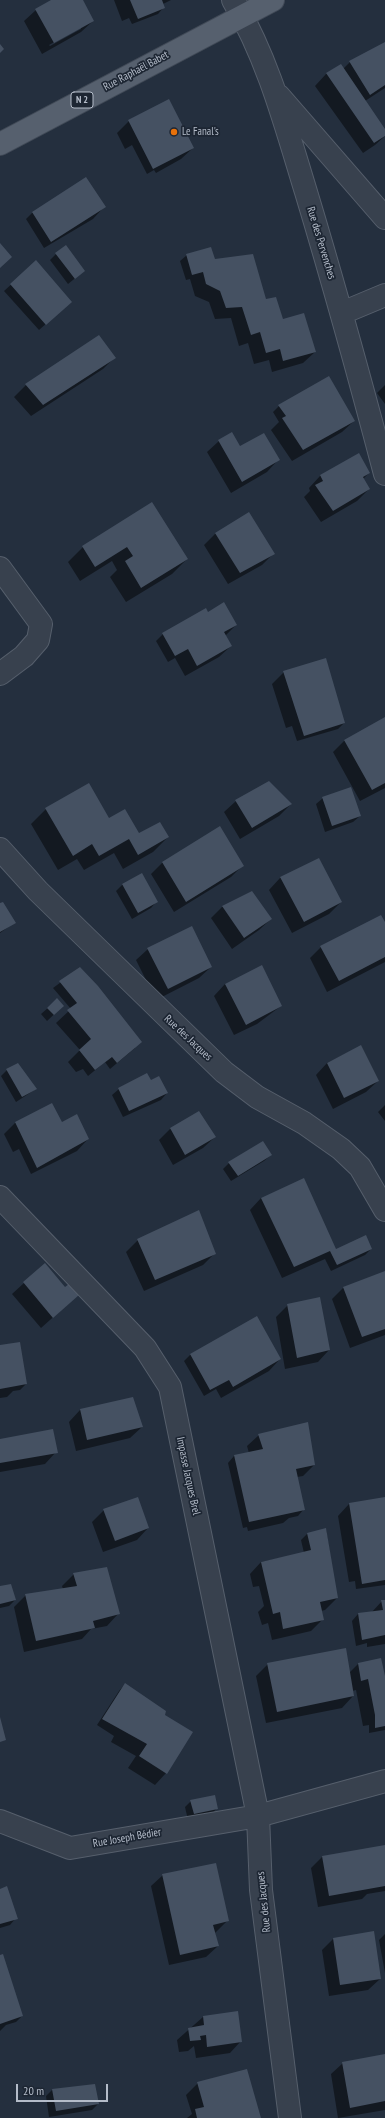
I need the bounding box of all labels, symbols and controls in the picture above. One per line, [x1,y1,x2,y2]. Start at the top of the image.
street label: Rue Raphaël Babet [101,48,171,94]
road number: N 2 [71,92,93,108]
place label: Le Fanal's [182,125,219,139]
marker: Le Fanal's [169,127,179,137]
street label: Rue des Pervenches [304,205,338,281]
street label: Rue des Jacques [161,1012,215,1064]
street label: Impasse Jacques Brel [173,1436,203,1516]
street label: Rue Joseph Bédier [92,1826,162,1850]
street label: Rue des Jacques [254,1871,274,1933]
scale bar [18,2076,110,2102]
text: 20 m [23,2083,44,2098]

